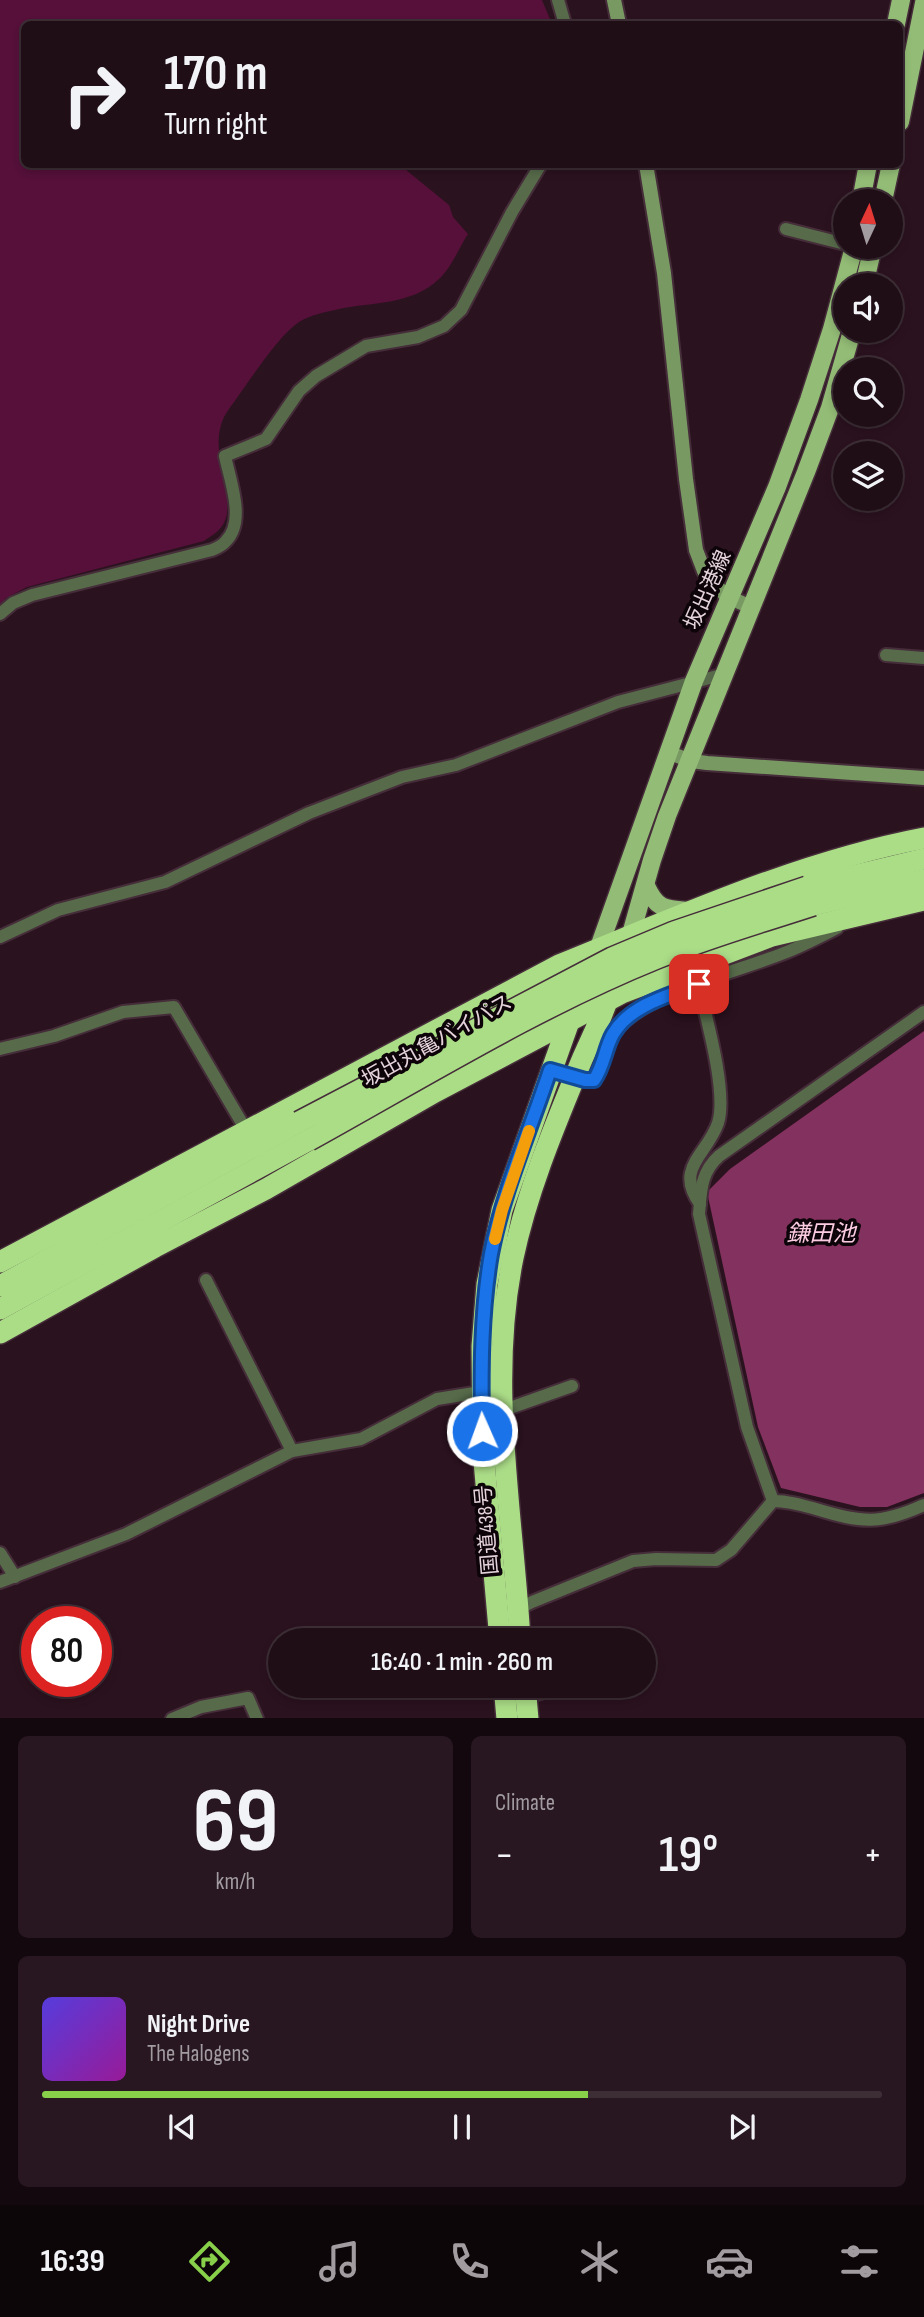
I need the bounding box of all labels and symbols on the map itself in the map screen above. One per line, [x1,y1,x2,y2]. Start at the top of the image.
north arrow [833,189,903,259]
street label: 坂出港線 [679,547,737,633]
pin [669,954,729,1014]
street label: 坂出丸亀バイパス [358,989,516,1093]
water label: 鎌田池 [787,1220,858,1248]
position arrow [445,1394,519,1468]
street label: 国道438号 [471,1484,503,1576]
speed limit sign: 80 [21,1606,112,1697]

